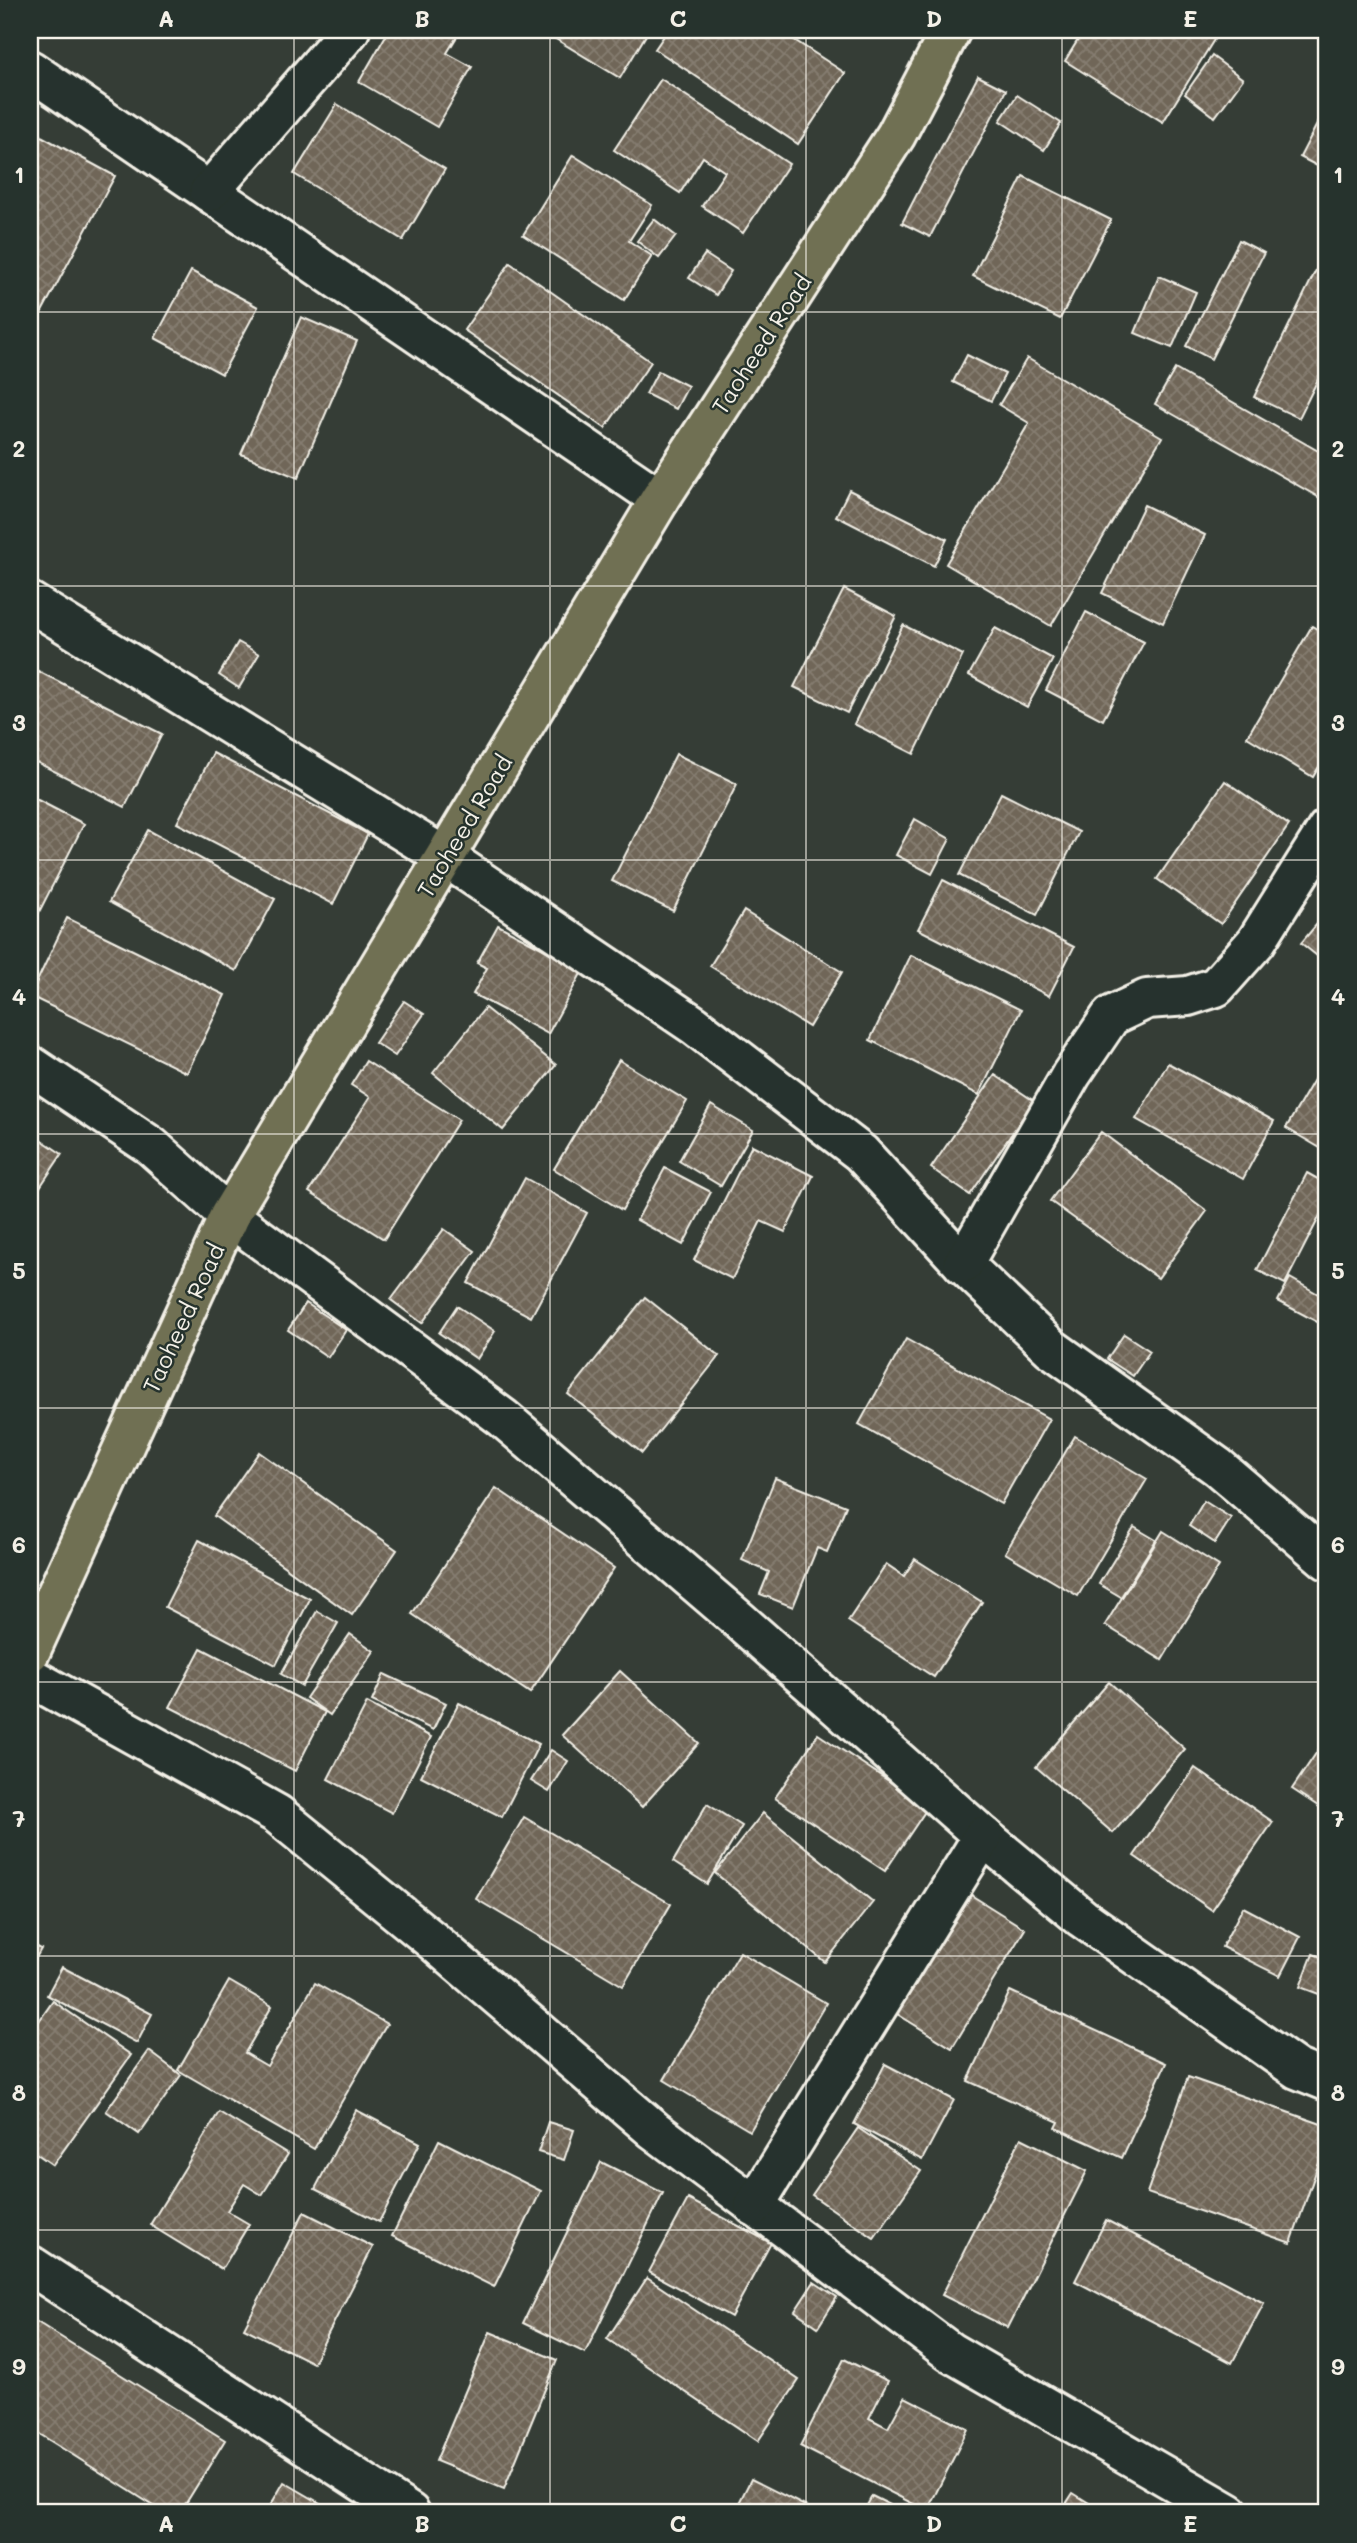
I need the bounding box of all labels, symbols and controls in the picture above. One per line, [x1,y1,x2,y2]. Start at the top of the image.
text: A [158,3,174,33]
text: B [414,3,430,33]
text: C [669,3,687,33]
text: D [926,3,942,33]
text: E [1183,3,1197,33]
text: 1 [14,159,24,189]
text: 1 [1333,159,1343,189]
street label: Taoheed Road [704,268,818,420]
text: 2 [13,433,25,463]
text: 2 [1332,433,1344,463]
text: 3 [12,707,26,737]
text: 3 [1331,707,1345,737]
street label: Taoheed Road [410,749,518,903]
text: 4 [12,981,26,1011]
text: 4 [1331,981,1345,1011]
street label: Taoheed Road [135,1238,231,1398]
text: 5 [12,1255,26,1285]
text: 5 [1331,1255,1345,1285]
text: 6 [12,1529,26,1559]
text: 6 [1331,1529,1345,1559]
text: 7 [13,1803,26,1833]
text: 7 [1332,1803,1345,1833]
text: 8 [12,2077,26,2107]
text: 8 [1331,2077,1345,2107]
text: 9 [12,2351,26,2381]
text: 9 [1331,2351,1345,2381]
text: A [158,2508,174,2538]
text: B [414,2508,430,2538]
text: C [669,2508,687,2538]
text: D [926,2508,942,2538]
text: E [1183,2508,1197,2538]

